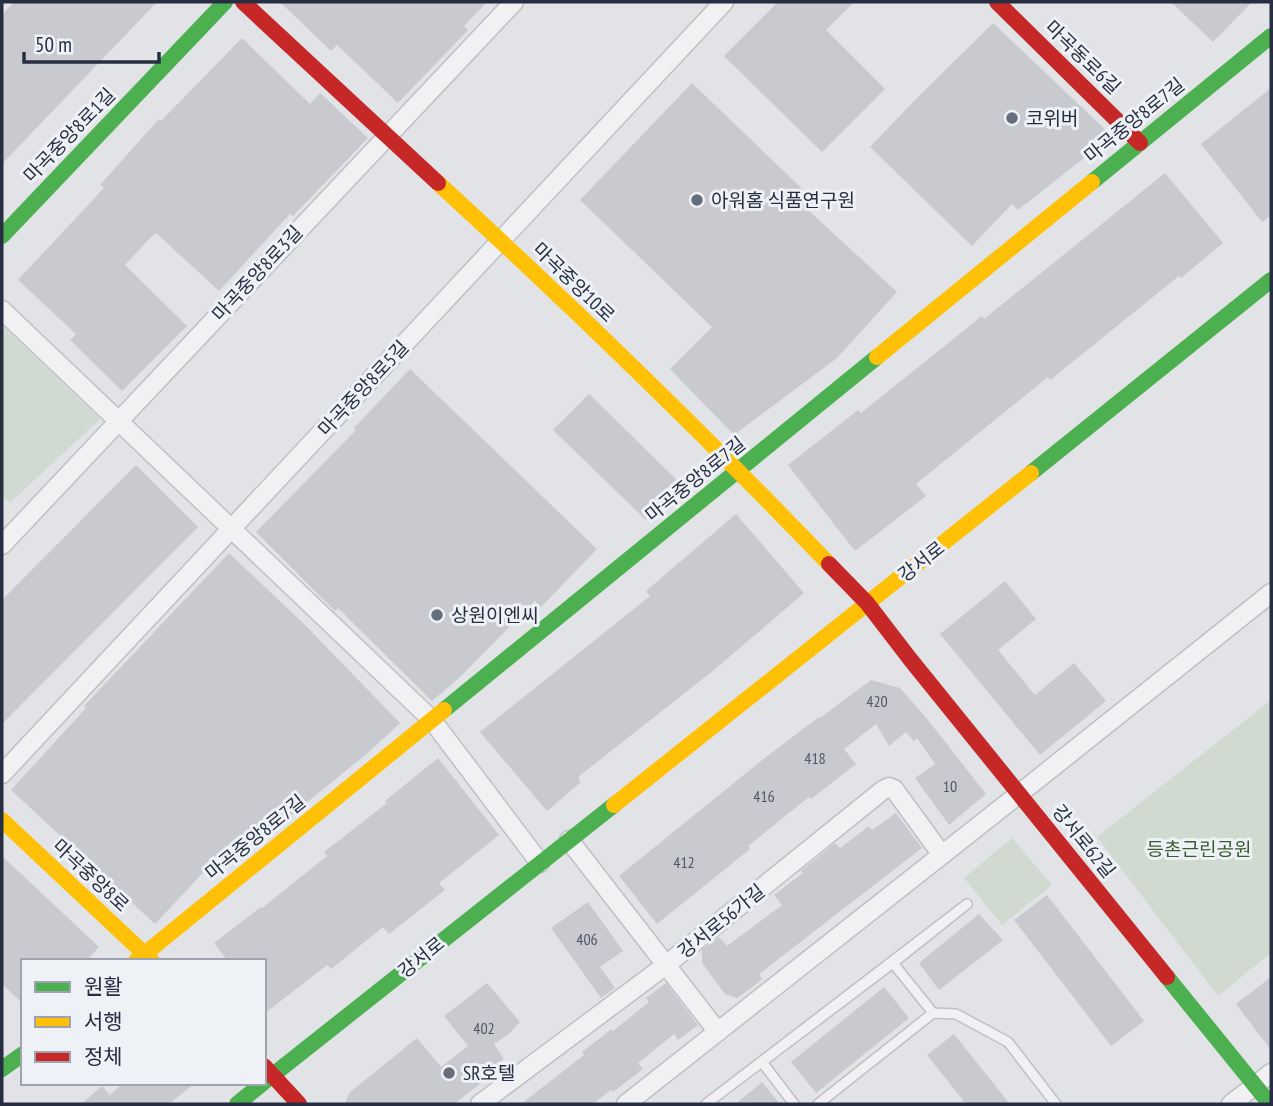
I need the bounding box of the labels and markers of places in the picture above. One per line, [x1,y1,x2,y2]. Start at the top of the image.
place label: 코위버 [1026,106,1078,130]
marker: 코위버 [1004,110,1020,126]
place label: 아워홈 식품연구원 [711,188,855,212]
marker: 아워홈 식품연구원 [689,192,705,208]
place label: 상원이엔씨 [451,603,538,627]
marker: 상원이엔씨 [429,607,445,623]
place label: SR호텔 [463,1061,515,1085]
marker: SR호텔 [441,1065,457,1081]

